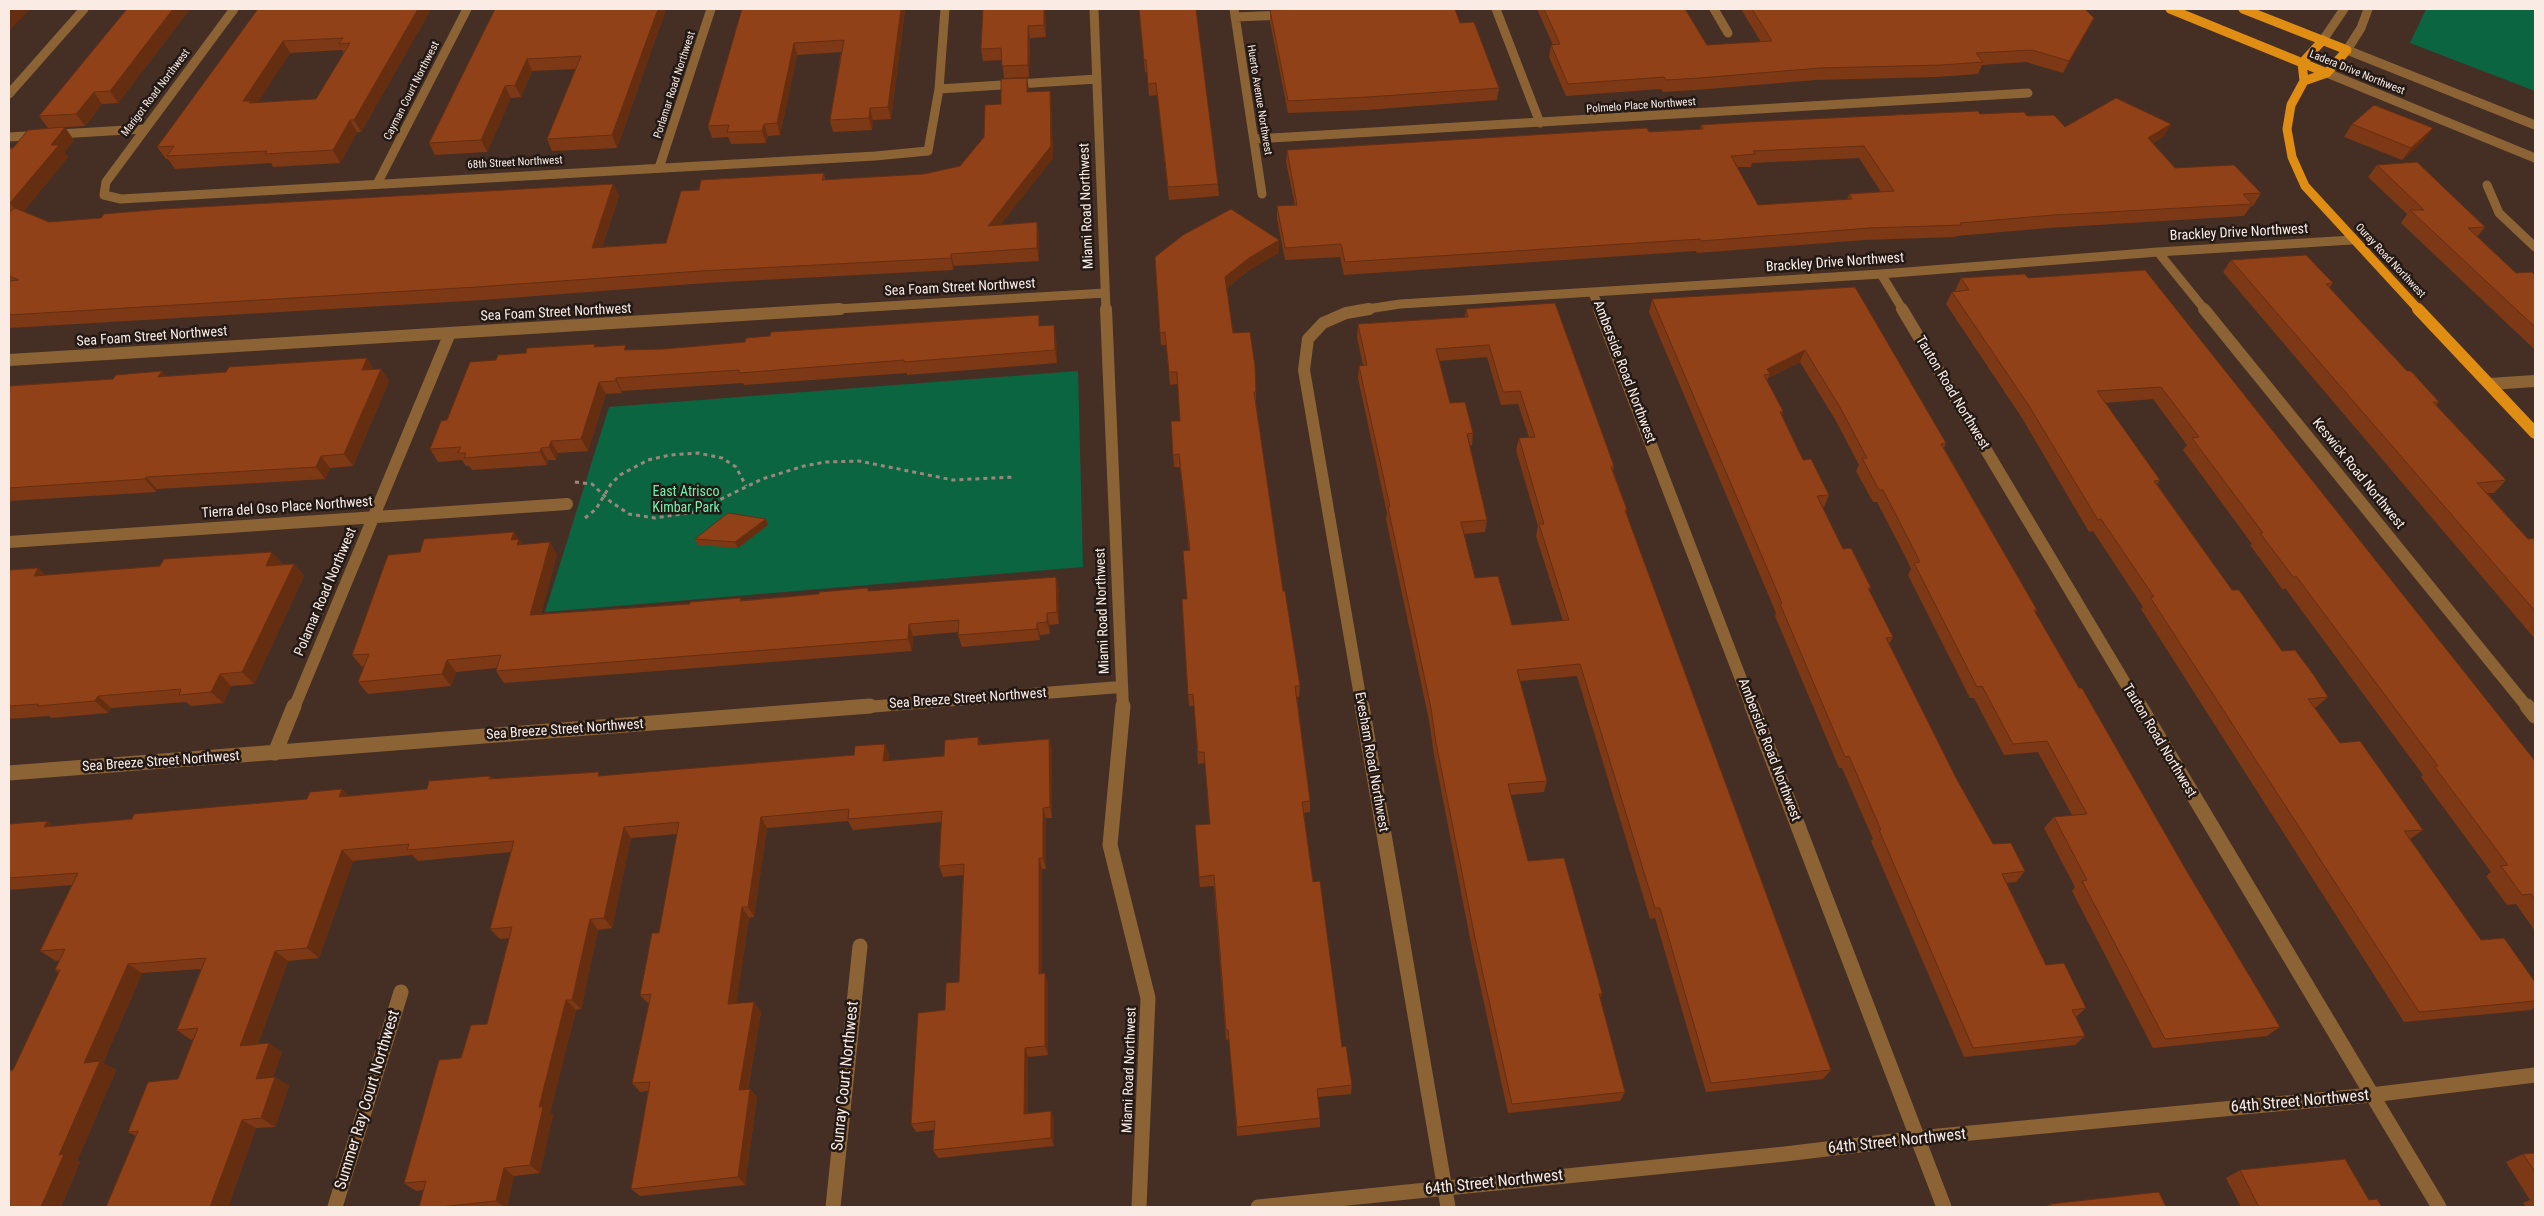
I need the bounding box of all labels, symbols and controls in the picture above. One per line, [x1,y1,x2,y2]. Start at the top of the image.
street label: Porlamar Road Northwest [651,30,699,140]
street label: Cayman Court Northwest [381,39,443,143]
street label: Huerto Avenue Northwest [1244,44,1274,156]
street label: Marigot Road Northwest [119,47,193,139]
street label: Ladera Drive Northwest [2307,48,2407,98]
street label: Polmelo Place Northwest [1586,96,1696,116]
street label: Miami Road Northwest [1076,143,1098,269]
street label: 68th Street Northwest [467,154,563,172]
street label: Brackley Drive Northwest [2169,221,2309,245]
street label: Ouray Road Northwest [2352,221,2428,301]
street label: Brackley Drive Northwest [1765,250,1905,276]
street label: Sea Foam Street Northwest [884,276,1036,300]
street label: Amberside Road Northwest [1589,298,1659,446]
street label: Sea Foam Street Northwest [480,301,632,325]
street label: Sea Foam Street Northwest [76,323,228,351]
street label: Tauton Road Northwest [1911,333,1993,453]
street label: Keswick Road Northwest [2308,415,2408,533]
park label: East Atrisco Kimbar Park [652,484,720,516]
street label: Tierra del Oso Place Northwest [201,494,373,522]
street label: Polamar Road Northwest [291,525,361,659]
street label: Miami Road Northwest [1092,548,1114,674]
street label: Amberside Road Northwest [1734,676,1804,824]
street label: Tauton Road Northwest [2118,681,2200,801]
street label: Sea Breeze Street Northwest [889,685,1047,713]
street label: Evesham Road Northwest [1350,691,1392,833]
street label: Sea Breeze Street Northwest [486,716,644,744]
street label: Sea Breeze Street Northwest [82,748,240,776]
street label: Sunray Court Northwest [829,1000,863,1152]
street label: Miami Road Northwest [1119,1007,1141,1133]
street label: Summer Ray Court Northwest [332,1008,404,1192]
street label: 64th Street Northwest [2230,1086,2370,1118]
street label: 64th Street Northwest [1827,1125,1967,1159]
street label: 64th Street Northwest [1424,1166,1564,1200]

